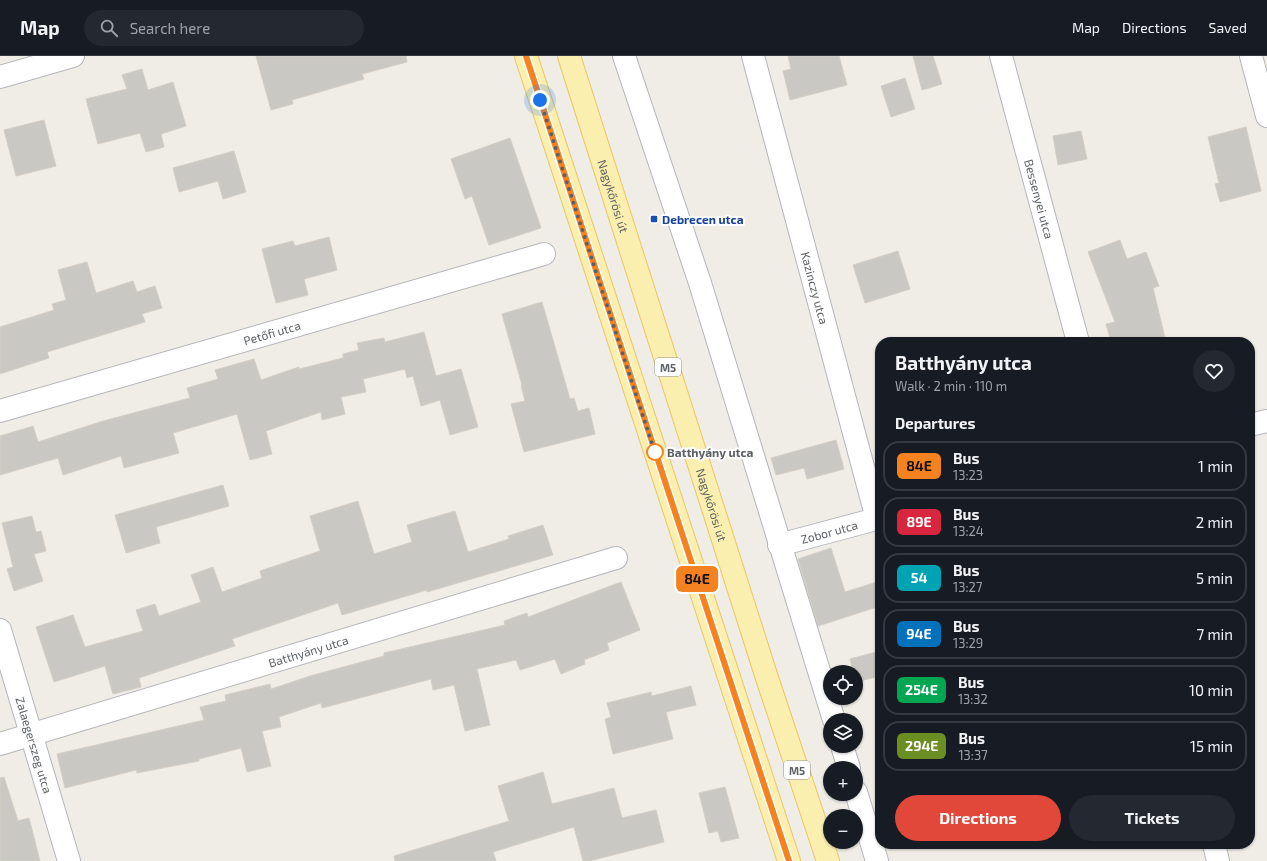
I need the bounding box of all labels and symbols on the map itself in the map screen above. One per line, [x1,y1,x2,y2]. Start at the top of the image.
your location [530,90,550,110]
street label: Nagykőrösi út [595,158,632,235]
street label: Bessenyei utca [1022,158,1057,240]
place label: Debrecen utca [662,212,744,226]
marker: Debrecen utca [649,214,659,224]
street label: Kazinczy utca [799,250,831,326]
street label: Petőfi utca [242,318,302,347]
road number: M5 [655,358,681,376]
marker: Batthyány utca [646,443,664,461]
place label: Batthyány utca [667,445,754,460]
street label: Nagykőrösi út [694,467,730,543]
street label: Zobor utca [799,517,859,546]
line badge: 84E [674,566,720,592]
street label: Batthyány utca [267,632,350,670]
street label: Zalaegerszeg utca [13,695,55,795]
road number: M5 [784,761,810,779]

